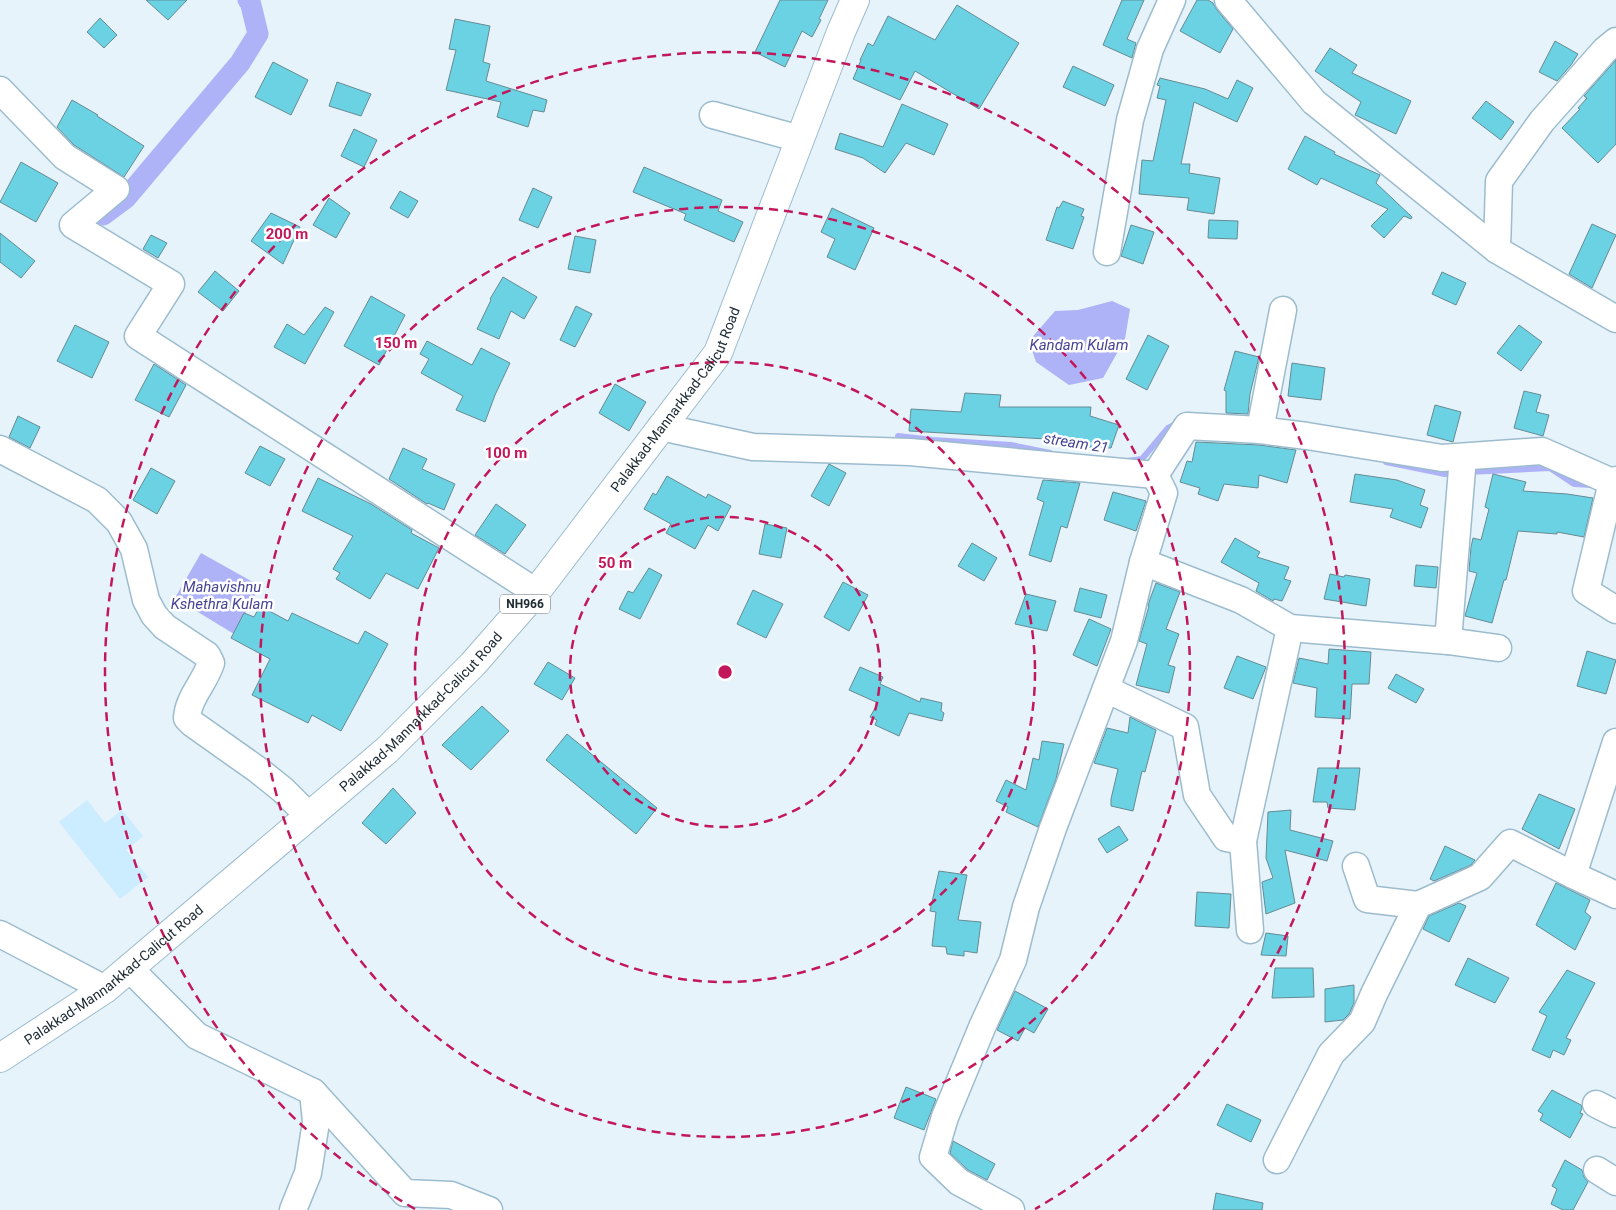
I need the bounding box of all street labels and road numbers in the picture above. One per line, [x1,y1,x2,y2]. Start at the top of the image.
street label: Palakkad-Mannarkkad-Calicut Road [607,305,743,495]
road number: NH966 [500,594,550,614]
street label: Palakkad-Mannarkkad-Calicut Road [336,629,505,795]
street label: Palakkad-Mannarkkad-Calicut Road [21,901,206,1048]

